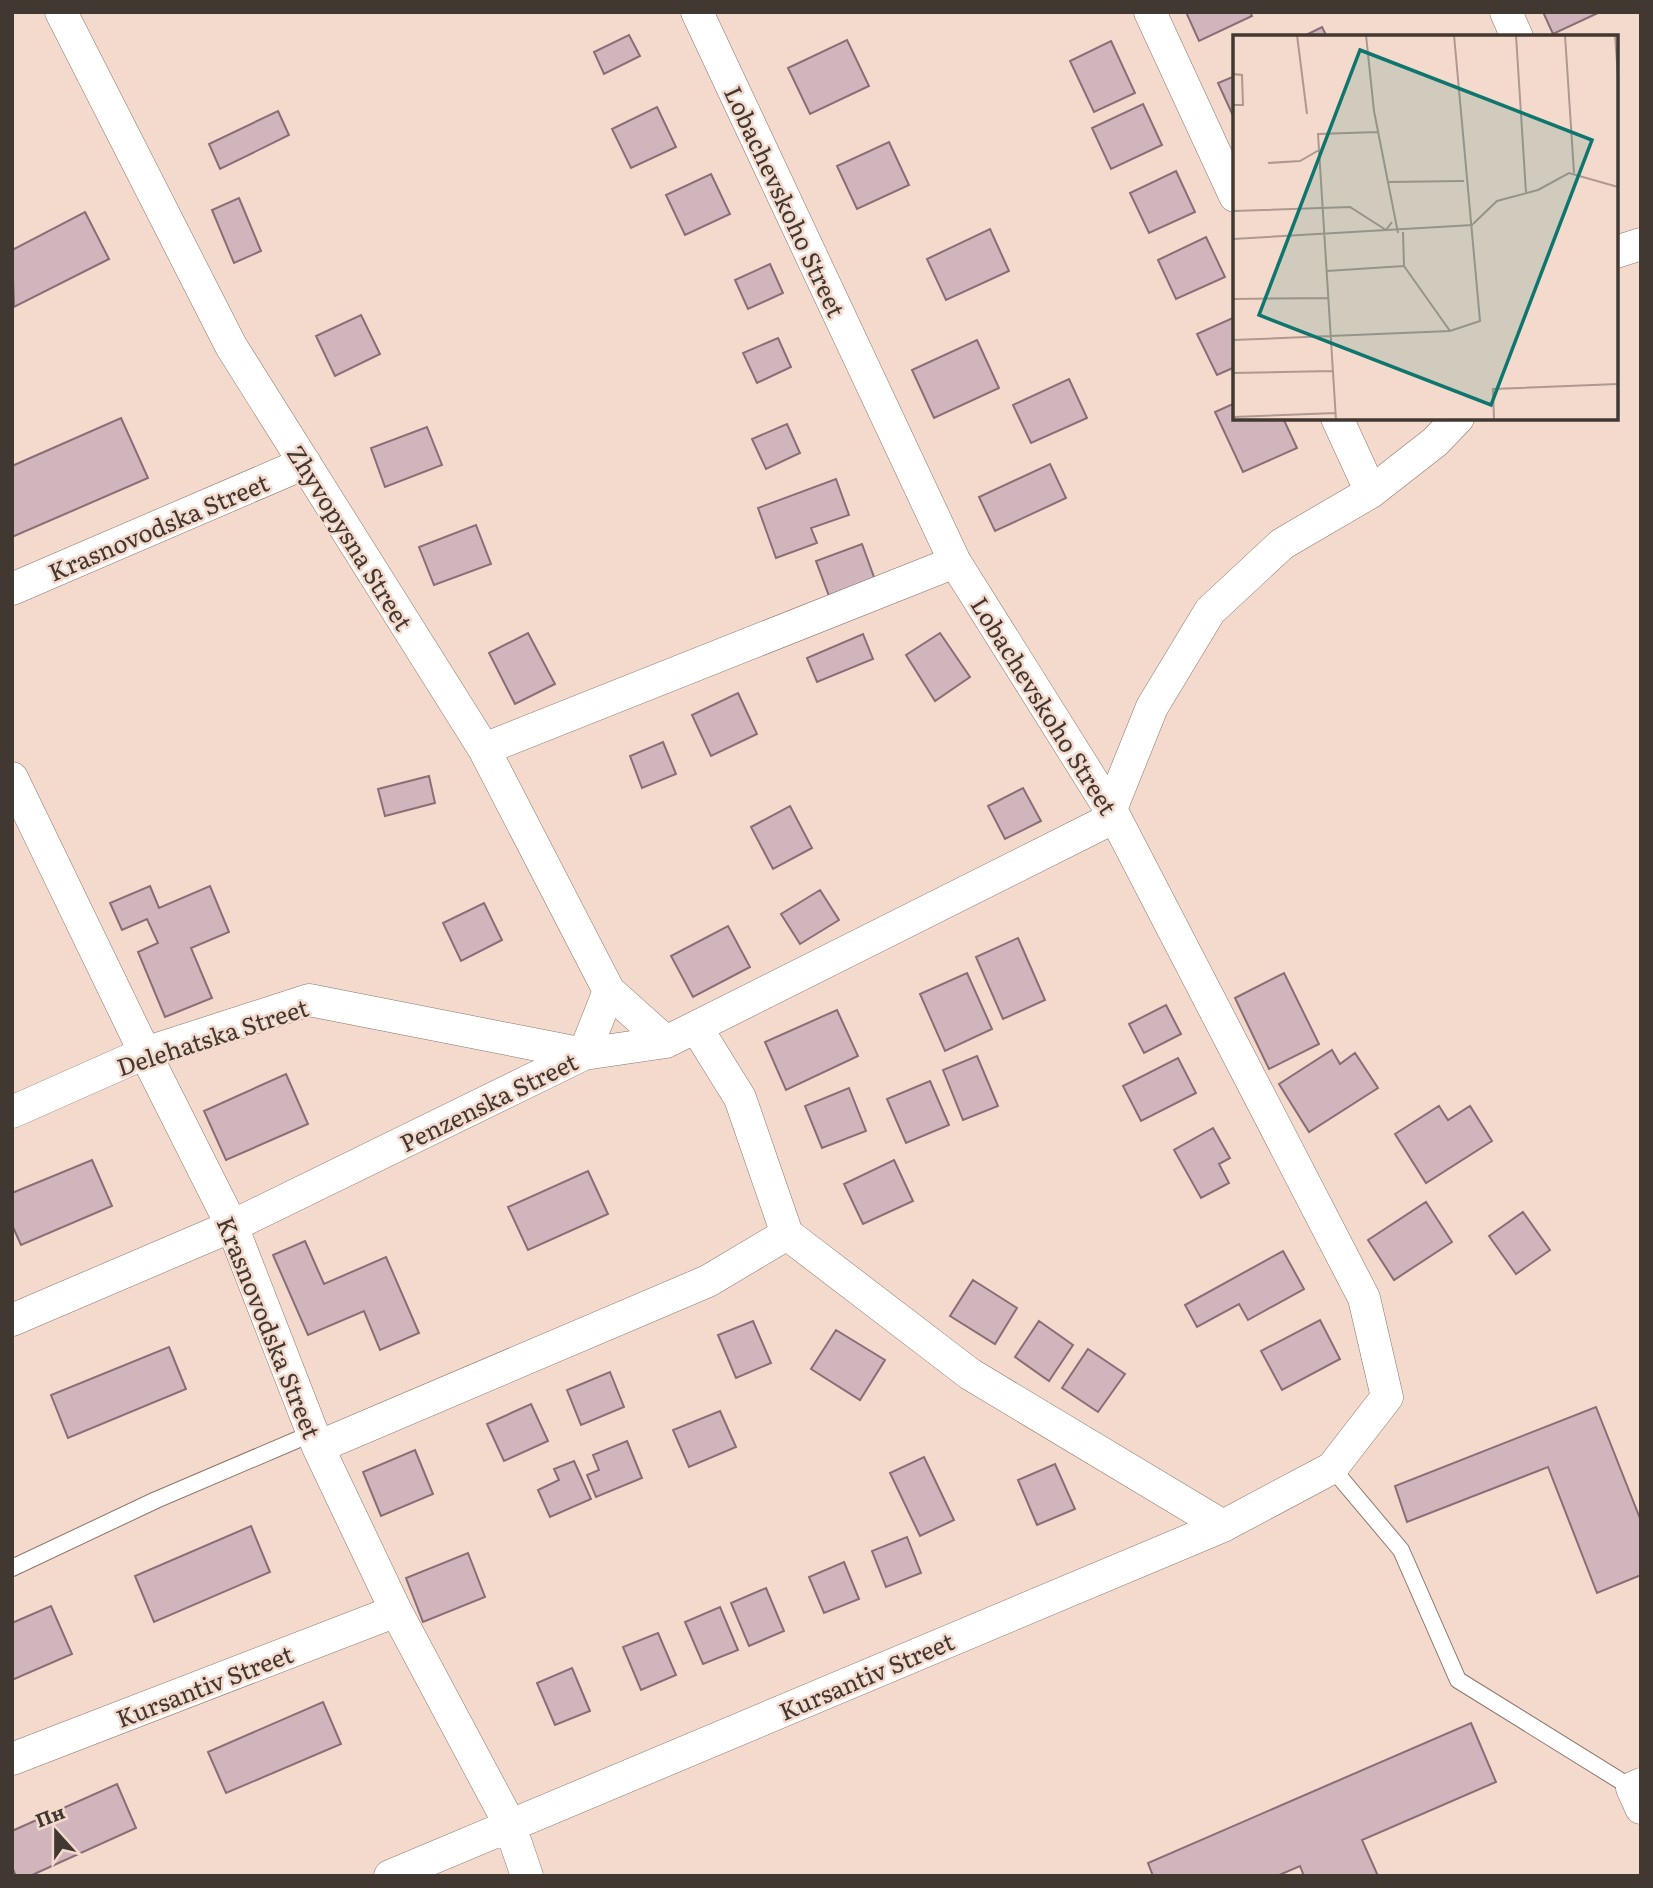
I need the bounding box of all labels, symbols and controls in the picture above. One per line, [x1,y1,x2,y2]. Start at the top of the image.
inset map [1233,35,1618,420]
street label: Lobachevskoho Street [717,80,855,323]
street label: Zhyvopysna Street [280,438,422,637]
street label: Krasnovodska Street [42,464,274,588]
street label: Lobachevskoho Street [964,589,1127,821]
street label: Delehatska Street [112,988,313,1083]
street label: Penzenska Street [393,1043,583,1159]
street label: Krasnovodska Street [209,1211,331,1444]
street label: Kursantiv Street [773,1622,959,1728]
street label: Kursantiv Street [110,1635,298,1735]
north arrow [21,1797,91,1867]
text: Пн [31,1797,68,1834]

